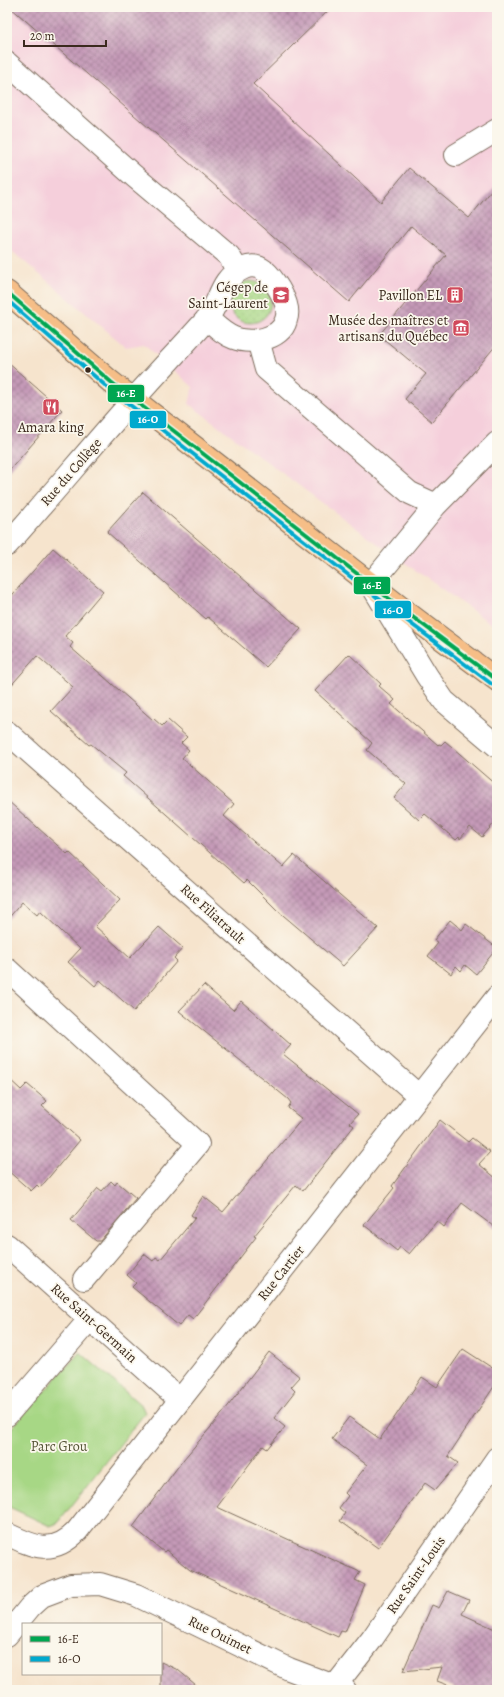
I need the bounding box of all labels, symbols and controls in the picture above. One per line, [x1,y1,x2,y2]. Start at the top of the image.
scale bar [24,22,106,48]
text: 20 m [30,28,54,44]
place label: Cégep de Saint-Laurent [188,278,268,313]
school or university icon: Cégep de Saint-Laurent [271,285,291,305]
building icon: Pavillon EL [445,285,465,305]
place label: Pavillon EL [379,286,443,305]
place label: Musée des maîtres et artisans du Québec [328,311,448,346]
museum icon: Musée des maîtres et artisans du Québec [451,318,471,338]
unlabelled marker [83,365,93,375]
line badge: 16-E [107,384,145,403]
text: 16-E [116,386,136,401]
restaurant icon: Amara king [41,397,61,417]
line badge: 16-O [129,410,167,429]
text: 16-O [138,412,159,427]
place label: Amara king [17,418,84,437]
street label: Rue du Collège [36,434,106,510]
line badge: 16-E [353,576,391,595]
text: 16-E [362,578,382,593]
line badge: 16-O [374,600,412,619]
text: 16-O [383,603,404,618]
street label: Rue Filiatrault [176,880,250,949]
street label: Rue Cartier [253,1241,309,1305]
street label: Rue Saint-Germain [47,1279,142,1367]
park label: Parc Grou [31,1437,88,1456]
street label: Rue Saint-Louis [382,1532,450,1618]
street label: Rue Ouimet [185,1611,255,1659]
legend [22,1623,162,1675]
text: 16-E [58,1631,79,1647]
text: 16-O [58,1651,81,1667]

